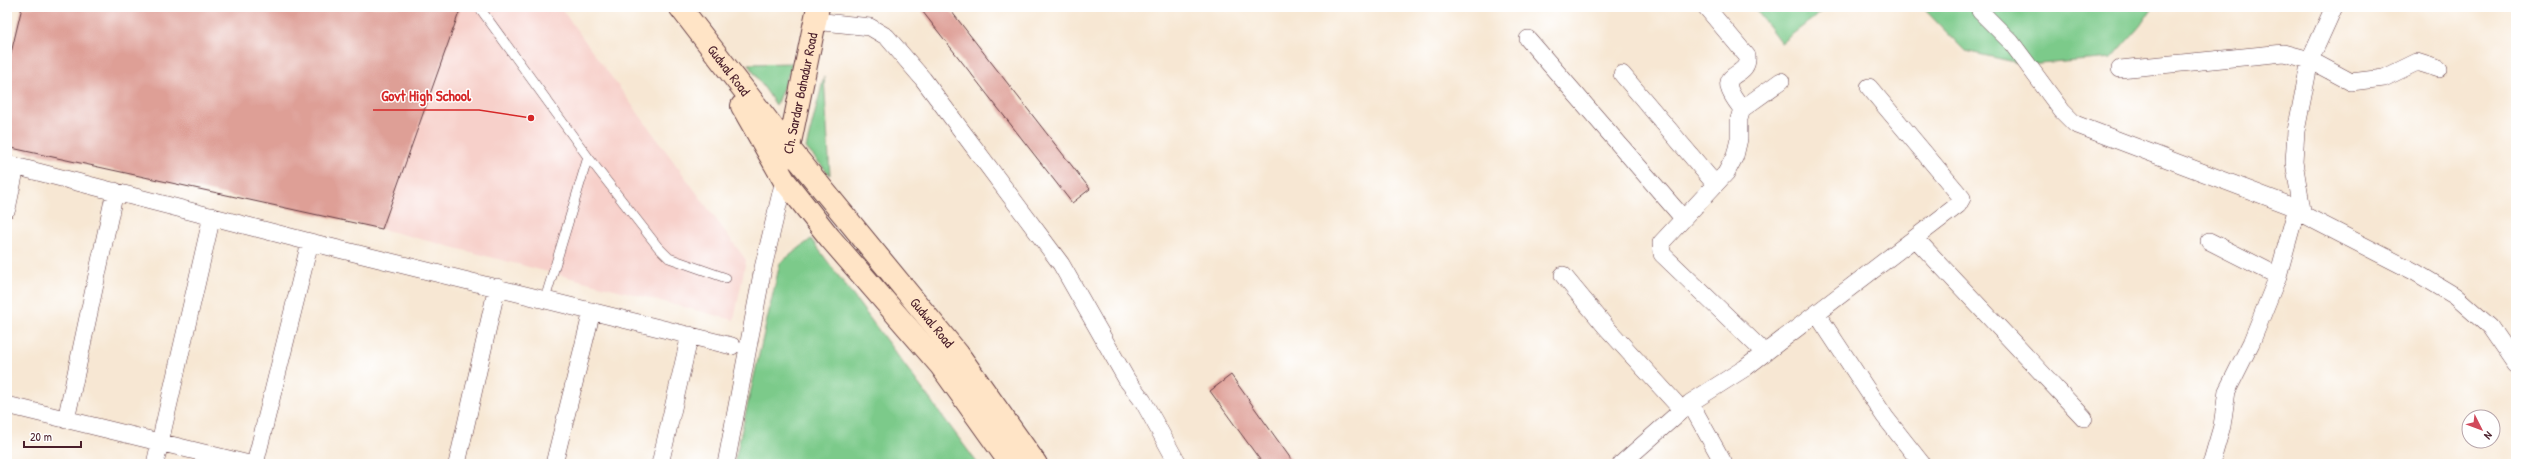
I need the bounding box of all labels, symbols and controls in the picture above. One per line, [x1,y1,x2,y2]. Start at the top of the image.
street label: Ch. Sardar Bahadur Road [778,30,822,156]
street label: Gudwal Road [703,41,755,100]
callout: Govt High School [373,83,479,110]
text: Govt High School [381,85,472,107]
street label: Gudwal Road [906,293,959,352]
north arrow [2461,409,2501,449]
scale bar [24,423,81,449]
text: 20 m [30,428,52,445]
text: N [2481,429,2496,443]

